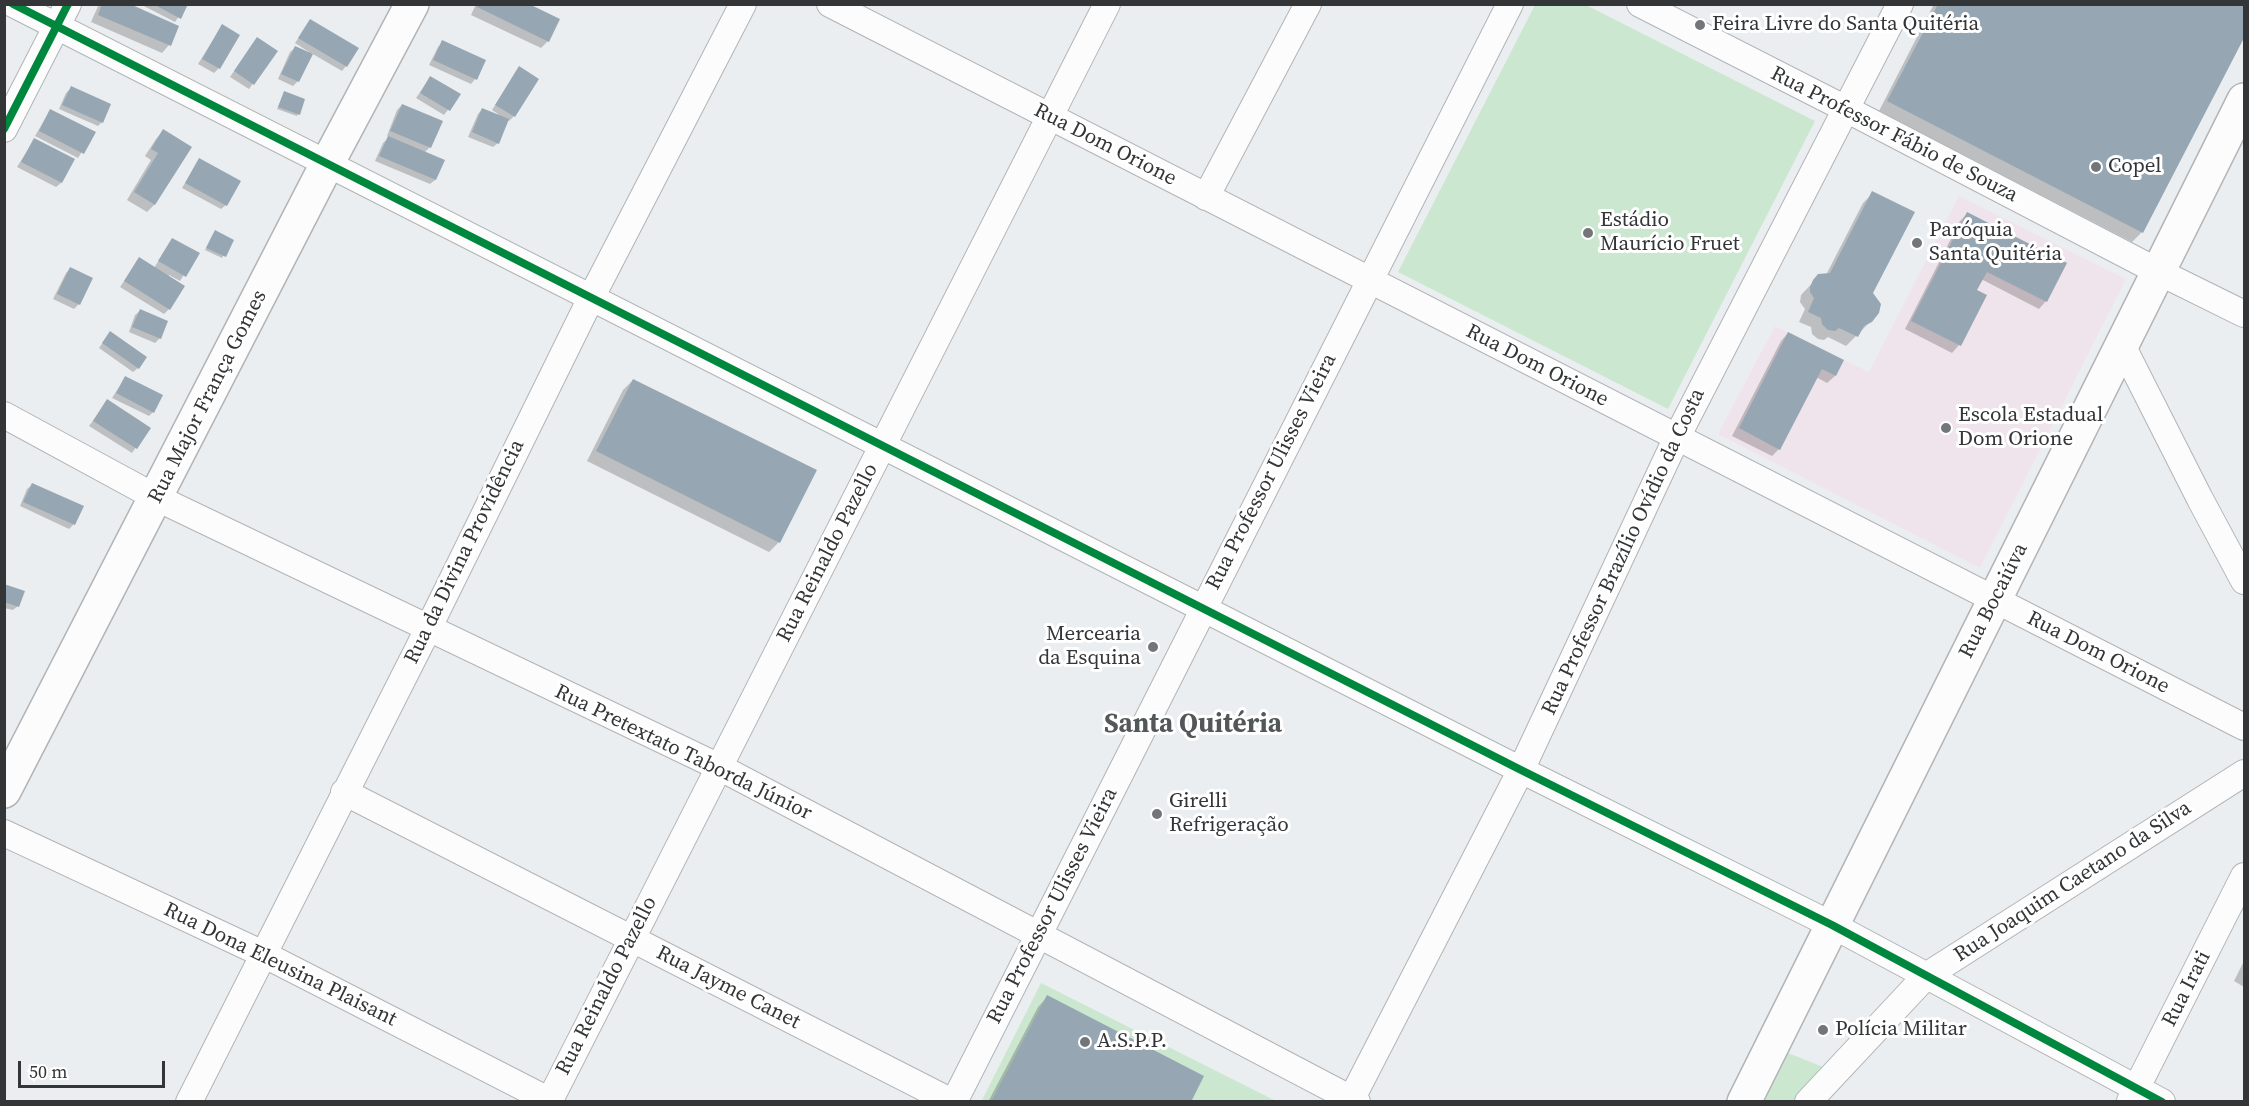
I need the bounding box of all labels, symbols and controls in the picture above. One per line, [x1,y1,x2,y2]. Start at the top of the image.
place label: Feira Livre do Santa Quitéria [1712,12,1979,38]
marker: Feira Livre do Santa Quitéria [1693,18,1707,32]
street label: Rua Professor Fábio de Souza [1766,62,2022,208]
street label: Rua Dom Orione [1030,98,1180,192]
place label: Copel [2108,154,2162,180]
marker: Copel [2089,160,2103,174]
place label: Estádio Maurício Fruet [1600,208,1740,258]
place label: Paróquia Santa Quitéria [1929,218,2062,268]
marker: Estádio Maurício Fruet [1581,226,1595,240]
marker: Paróquia Santa Quitéria [1910,236,1924,250]
street label: Rua Major França Gomes [143,286,273,508]
street label: Rua Dom Orione [1462,319,1612,413]
street label: Rua Professor Ulisses Vieira [1201,350,1343,594]
street label: Rua Professor Brazílio Ovídio da Costa [1537,385,1711,719]
place label: Escola Estadual Dom Orione [1958,403,2103,453]
marker: Escola Estadual Dom Orione [1939,421,1953,435]
street label: Rua da Divina Providência [400,436,530,668]
street label: Rua Reinaldo Pazello [772,460,884,646]
street label: Rua Bocaiúva [1954,539,2034,663]
street label: Rua Dom Orione [2023,606,2173,700]
place label: Mercearia da Esquina [1038,622,1141,672]
marker: Mercearia da Esquina [1146,640,1160,654]
street label: Rua Pretextato Taborda Júnior [550,680,816,826]
district label: Santa Quitéria [1104,709,1282,741]
street label: Rua Professor Ulisses Vieira [982,784,1124,1028]
place label: Girelli Refrigeração [1169,789,1289,839]
street label: Rua Joaquim Caetano da Silva [1950,796,2196,968]
marker: Girelli Refrigeração [1150,807,1164,821]
street label: Rua Reinaldo Pazello [551,893,663,1079]
street label: Rua Dona Eleusina Plaisant [159,898,401,1032]
street label: Rua Jayme Canet [652,941,804,1035]
street label: Rua Irati [2157,947,2217,1031]
place label: Polícia Militar [1835,1017,1967,1043]
marker: Polícia Militar [1816,1023,1830,1037]
place label: A.S.P.P. [1097,1029,1167,1055]
marker: A.S.P.P. [1078,1035,1092,1049]
scale bar [21,1049,168,1087]
text: 50 m [29,1059,67,1084]

